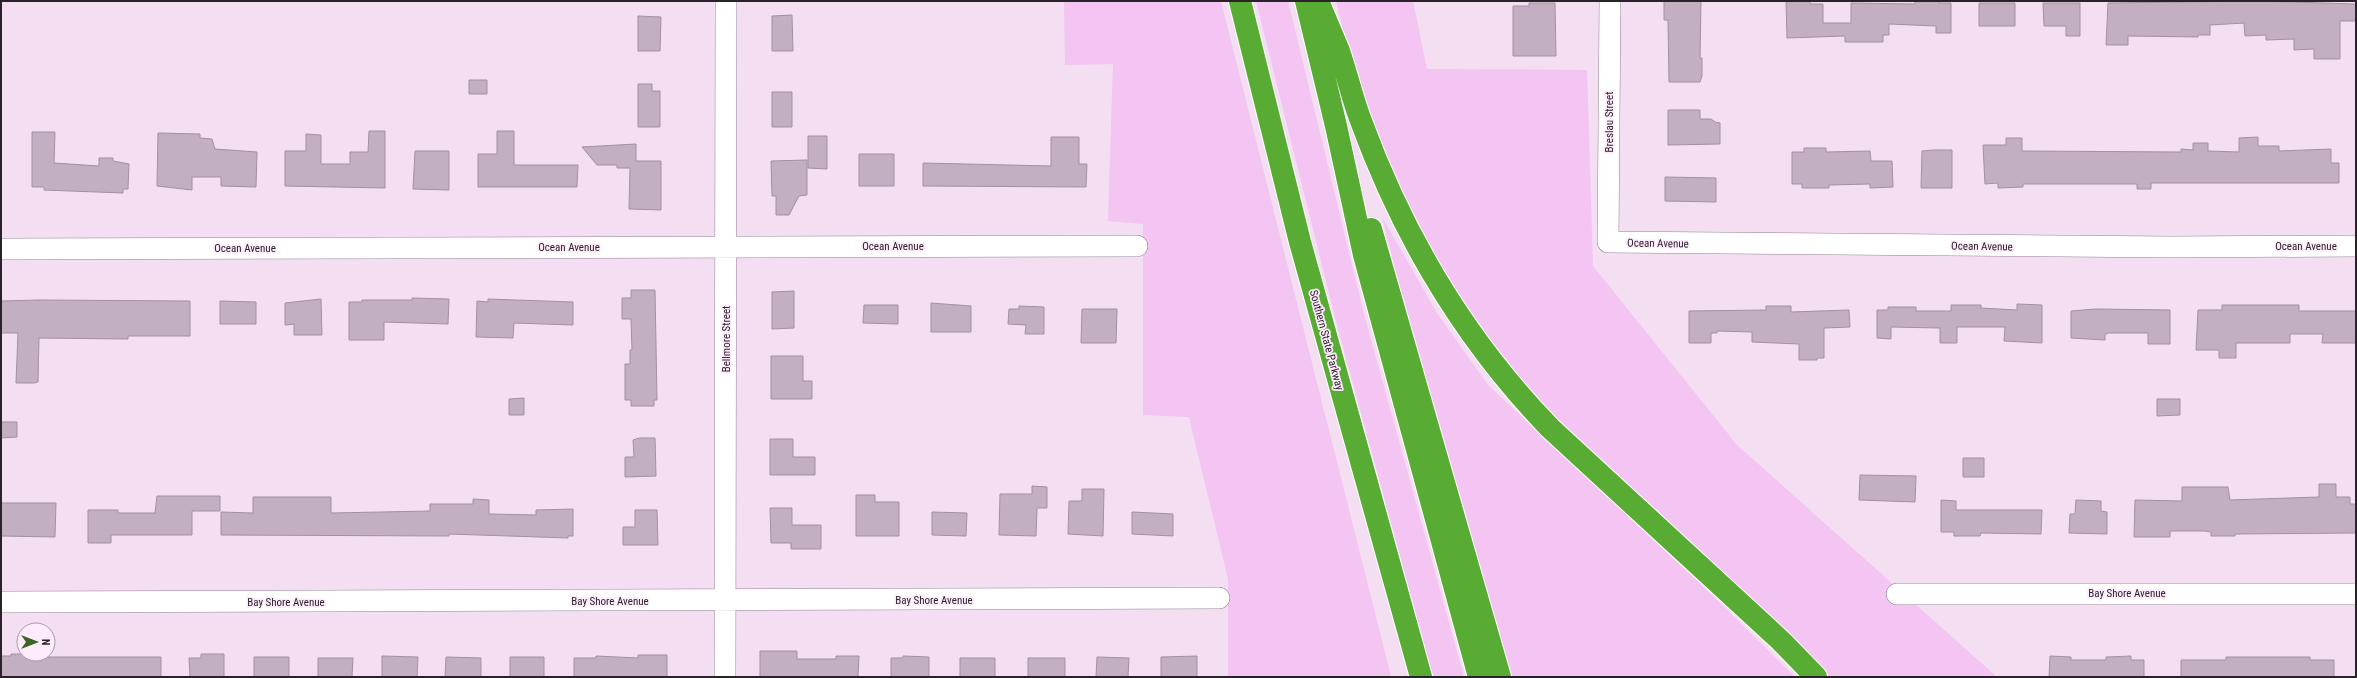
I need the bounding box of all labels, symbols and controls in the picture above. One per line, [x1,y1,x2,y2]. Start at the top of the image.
street label: Breslau Street [1603,92,1616,152]
street label: Ocean Avenue [1627,236,1689,251]
street label: Ocean Avenue [1951,239,2013,254]
street label: Ocean Avenue [862,240,924,253]
street label: Ocean Avenue [2275,240,2337,253]
street label: Ocean Avenue [538,241,600,254]
street label: Ocean Avenue [214,242,276,255]
street label: Southern State Parkway [1307,289,1346,392]
street label: Bellmore Street [720,306,733,372]
street label: Bay Shore Avenue [2088,587,2166,600]
street label: Bay Shore Avenue [895,594,973,607]
street label: Bay Shore Avenue [571,595,649,608]
street label: Bay Shore Avenue [247,596,325,609]
north arrow [16,622,56,662]
text: N [39,639,52,646]

